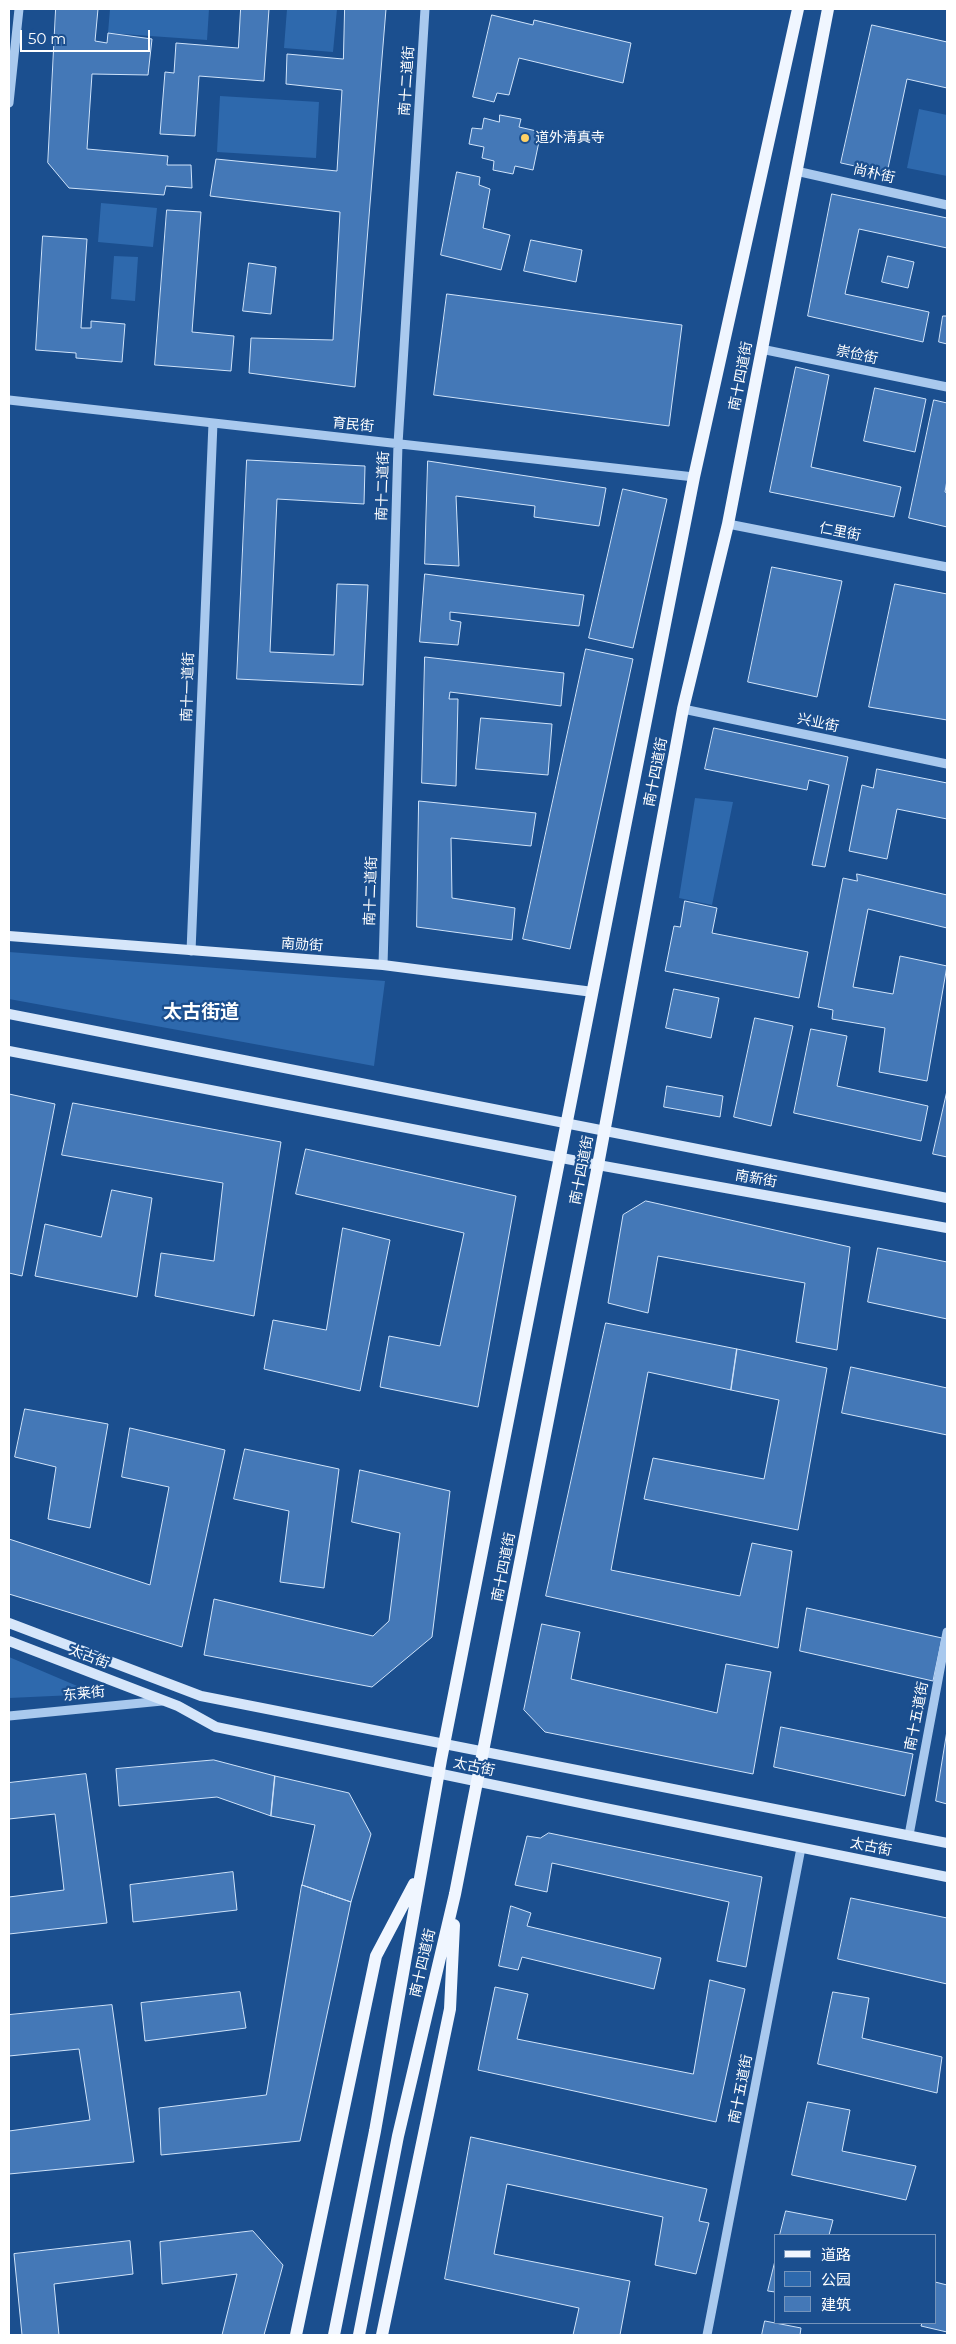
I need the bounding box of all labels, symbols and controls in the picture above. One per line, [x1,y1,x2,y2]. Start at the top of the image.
scale bar [22,20,152,52]
text: 50 m [28,29,66,48]
street label: 南十二道街 [396,45,418,117]
place label: 道外清真寺 [535,130,605,146]
marker: 道外清真寺 [519,132,531,144]
street label: 尚朴街 [852,161,896,187]
street label: 南十四道街 [726,340,756,412]
street label: 崇俭街 [835,342,879,368]
street label: 育民街 [331,414,375,436]
street label: 南十二道街 [373,451,393,521]
street label: 仁里街 [818,520,862,544]
street label: 南十一道街 [178,652,198,722]
street label: 兴业街 [796,710,840,736]
street label: 南十四道街 [641,736,671,808]
street label: 南十二道街 [361,856,381,926]
street label: 南勋街 [280,935,324,955]
district label: 太古街道 [163,1001,239,1023]
street label: 南十四道街 [567,1134,597,1206]
street label: 南新街 [734,1167,778,1191]
street label: 南十四道街 [489,1531,519,1603]
street label: 太古街 [66,1642,112,1672]
street label: 南十五道街 [902,1680,932,1752]
street label: 东莱街 [62,1683,106,1705]
street label: 太古街 [452,1754,496,1780]
street label: 太古街 [849,1835,893,1859]
street label: 南十四道街 [407,1927,439,1999]
street label: 南十五道街 [726,2053,756,2125]
legend [774,2234,936,2324]
text: 道路 [821,2245,851,2264]
text: 公园 [821,2270,851,2289]
text: 建筑 [821,2295,851,2314]

